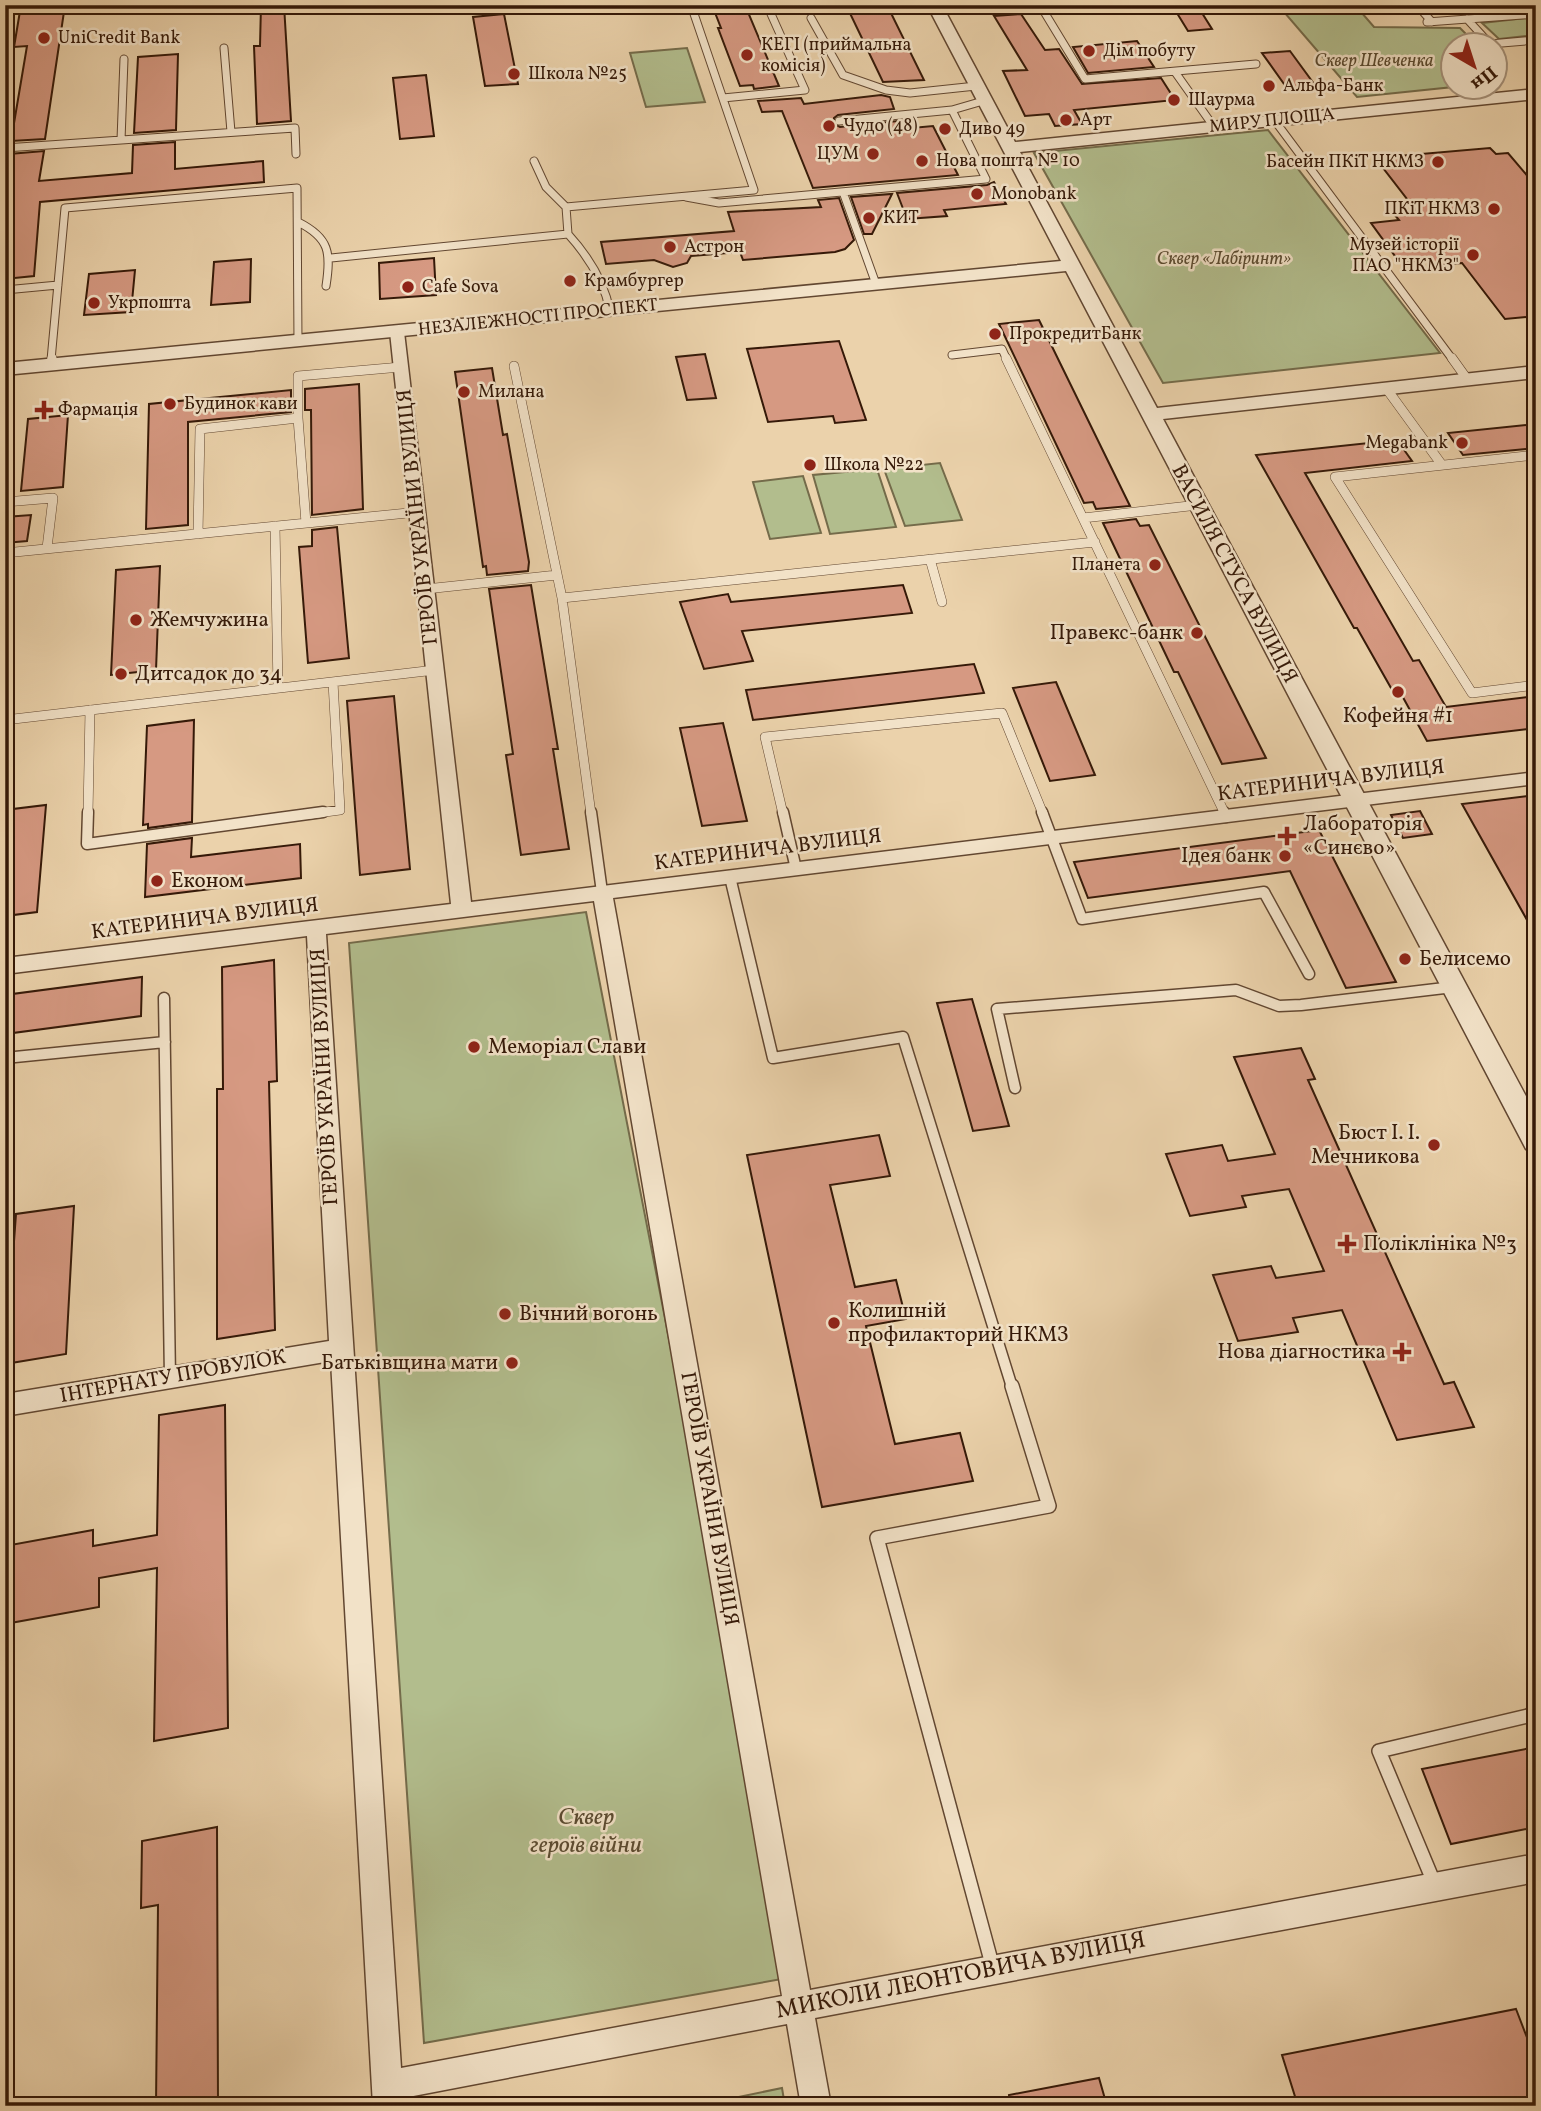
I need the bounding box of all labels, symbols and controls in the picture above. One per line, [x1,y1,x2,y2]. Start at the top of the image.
place label: UniCredit Bank [58,26,181,51]
marker: UniCredit Bank [36,30,52,46]
north arrow [1440,32,1510,102]
place label: КЕГІ (приймальна комісія) [761,33,911,79]
place label: Дім побуту [1103,39,1196,64]
marker: Дім побуту [1081,43,1097,59]
marker: КЕГІ (приймальна комісія) [739,47,755,63]
park label: Сквер Шевченка [1314,49,1434,74]
text: Пн [1465,59,1502,96]
place label: Школа №25 [528,62,627,87]
marker: Школа №25 [506,66,522,82]
place label: Альфа-Банк [1283,74,1384,99]
marker: Альфа-Банк [1261,78,1277,94]
place label: Шаурма [1188,88,1255,113]
marker: Шаурма [1166,92,1182,108]
street label: МИРУ ПЛОЩА [1208,102,1336,140]
place label: Арт [1080,108,1112,133]
marker: Арт [1058,112,1074,128]
place label: Чудо (48) [843,114,918,139]
place label: Диво 49 [959,117,1025,142]
marker: Чудо (48) [821,118,837,134]
marker: Диво 49 [937,121,953,137]
place label: ЦУМ [817,142,859,167]
marker: ЦУМ [865,146,881,162]
place label: Нова пошта № 10 [936,149,1080,174]
place label: Басейн ПКіТ НКМЗ [1266,150,1424,175]
marker: Нова пошта № 10 [914,153,930,169]
marker: Басейн ПКіТ НКМЗ [1430,154,1446,170]
place label: Monobank [991,182,1077,207]
marker: Monobank [969,186,985,202]
place label: ПКіТ НКМЗ [1384,197,1480,222]
marker: ПКіТ НКМЗ [1486,201,1502,217]
place label: КИТ [883,206,919,231]
marker: КИТ [861,210,877,226]
place label: Музей історії ПАО "НКМЗ" [1349,233,1460,279]
place label: Астрон [684,235,744,260]
marker: Астрон [662,239,678,255]
park label: Сквер «Лабіринт» [1157,247,1291,272]
marker: Музей історії ПАО "НКМЗ" [1465,247,1481,263]
place label: Крамбургер [584,269,684,294]
marker: Крамбургер [562,273,578,289]
place label: Cafe Sova [422,275,499,300]
marker: Cafe Sova [400,279,416,295]
place label: Укрпошта [108,291,191,316]
street label: НЕЗАЛЕЖНОСТІ ПРОСПЕКТ [417,293,660,343]
marker: Укрпошта [86,295,102,311]
place label: ПрокредитБанк [1009,322,1142,347]
marker: ПрокредитБанк [987,326,1003,342]
place label: Милана [478,380,544,405]
marker: Милана [456,384,472,400]
street label: ГЕРОЇВ УКРАЇНИ ВУЛИЦЯ [390,387,446,647]
place label: Будинок кави [184,392,298,417]
marker: Будинок кави [162,396,178,412]
place label: Фармація [58,398,138,423]
marker: Фармація [36,402,52,418]
place label: Megabank [1366,431,1448,456]
marker: Megabank [1454,435,1470,451]
place label: Школа №22 [824,453,924,478]
marker: Школа №22 [802,457,818,473]
street label: ВАСИЛЯ СТУСА ВУЛИЦЯ [1164,459,1304,689]
place label: Планета [1071,553,1141,578]
marker: Планета [1147,557,1163,573]
place label: Жемчужина [150,606,269,635]
marker: Жемчужина [128,612,144,628]
place label: Правекс-банк [1050,619,1183,648]
marker: Правекс-банк [1189,625,1205,641]
place label: Дитсадок до 34 [135,660,282,689]
marker: Дитсадок до 34 [113,666,129,682]
marker: Кофейня #1 [1390,684,1406,700]
place label: Кофейня #1 [1343,702,1453,731]
street label: КАТЕРИНИЧА ВУЛИЦЯ [1216,753,1446,809]
place label: Лабораторія «Синєво» [1303,810,1423,863]
street label: КАТЕРИНИЧА ВУЛИЦЯ [653,822,883,878]
marker: Лабораторія «Синєво» [1277,826,1297,846]
place label: Ідея банк [1181,842,1271,871]
marker: Ідея банк [1277,848,1293,864]
place label: Економ [171,867,244,896]
marker: Економ [149,873,165,889]
street label: КАТЕРИНИЧА ВУЛИЦЯ [90,891,320,947]
place label: Белисемо [1419,945,1511,974]
street label: ГЕРОЇВ УКРАЇНИ ВУЛИЦЯ [304,948,346,1206]
marker: Белисемо [1397,951,1413,967]
place label: Меморіал Слави [488,1033,646,1062]
marker: Меморіал Слави [466,1039,482,1055]
place label: Бюст І. І. Мечникова [1311,1119,1420,1172]
marker: Бюст І. І. Мечникова [1426,1137,1442,1153]
place label: Поліклініка №3 [1363,1230,1517,1259]
marker: Поліклініка №3 [1337,1234,1357,1254]
place label: Колишній профилакторий НКМЗ [848,1297,1069,1350]
place label: Вічний вогонь [519,1300,658,1329]
marker: Вічний вогонь [497,1306,513,1322]
marker: Колишній профилакторий НКМЗ [826,1315,842,1331]
place label: Нова діагностика [1217,1338,1386,1367]
marker: Нова діагностика [1392,1342,1412,1362]
street label: ІНТЕРНАТУ ПРОВУЛОК [58,1343,288,1411]
place label: Батьківщина мати [321,1349,498,1378]
marker: Батьківщина мати [504,1355,520,1371]
street label: ГЕРОЇВ УКРАЇНИ ВУЛИЦЯ [672,1370,746,1628]
park label: Сквер героїв війни [530,1801,642,1863]
street label: МИКОЛИ ЛЕОНТОВИЧА ВУЛИЦЯ [773,1923,1149,2029]

